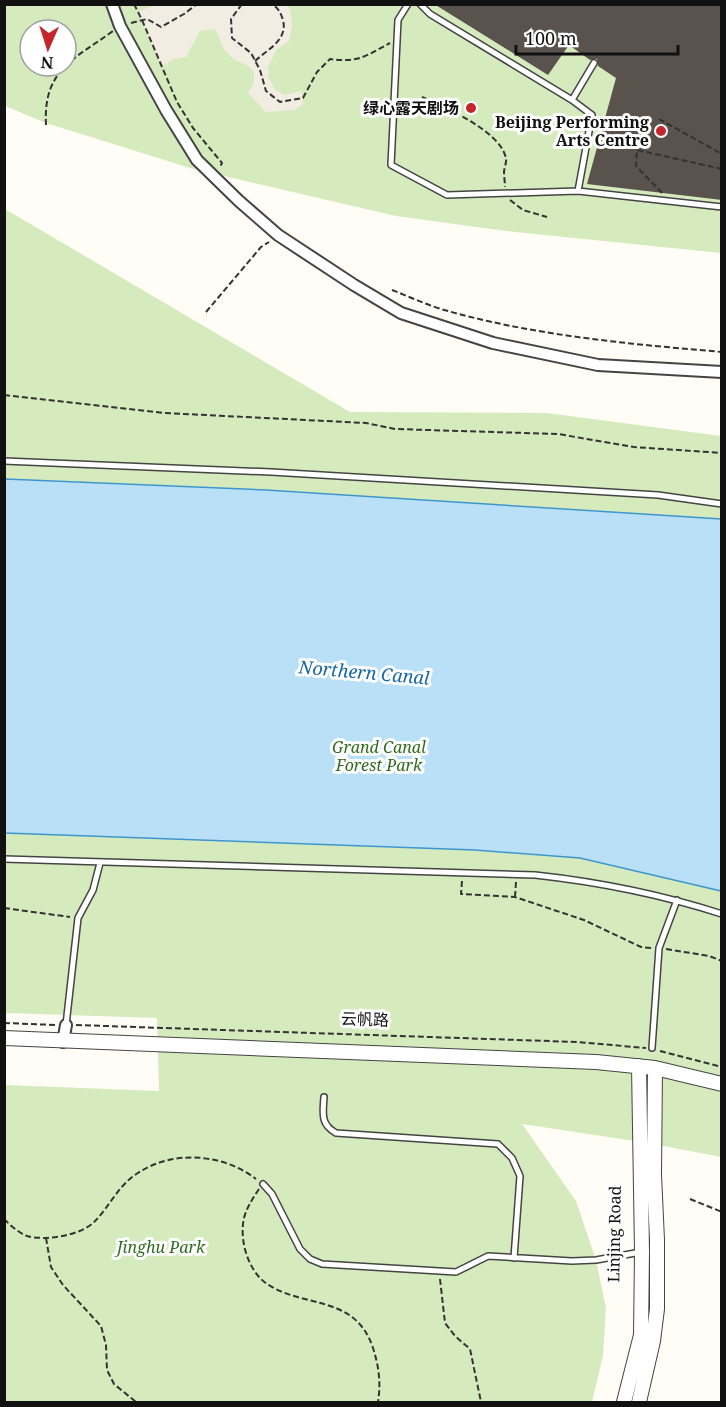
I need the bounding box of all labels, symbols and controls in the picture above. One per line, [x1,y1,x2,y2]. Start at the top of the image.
north arrow [18,18,78,78]
scale bar [516,18,678,56]
text: 100 m [525,26,577,50]
text: N [40,52,54,74]
place label: 绿心露天剧场 [363,97,459,119]
marker: 绿心露天剧场 [464,101,478,115]
place label: Beijing Performing Arts Centre [495,111,649,151]
marker: Beijing Performing Arts Centre [654,124,668,138]
water label: Northern Canal [297,654,431,690]
park label: Grand Canal Forest Park [332,736,426,776]
street label: 云帆路 [341,1007,389,1031]
street label: Linjing Road [602,1185,626,1283]
park label: Jinghu Park [114,1236,206,1258]

